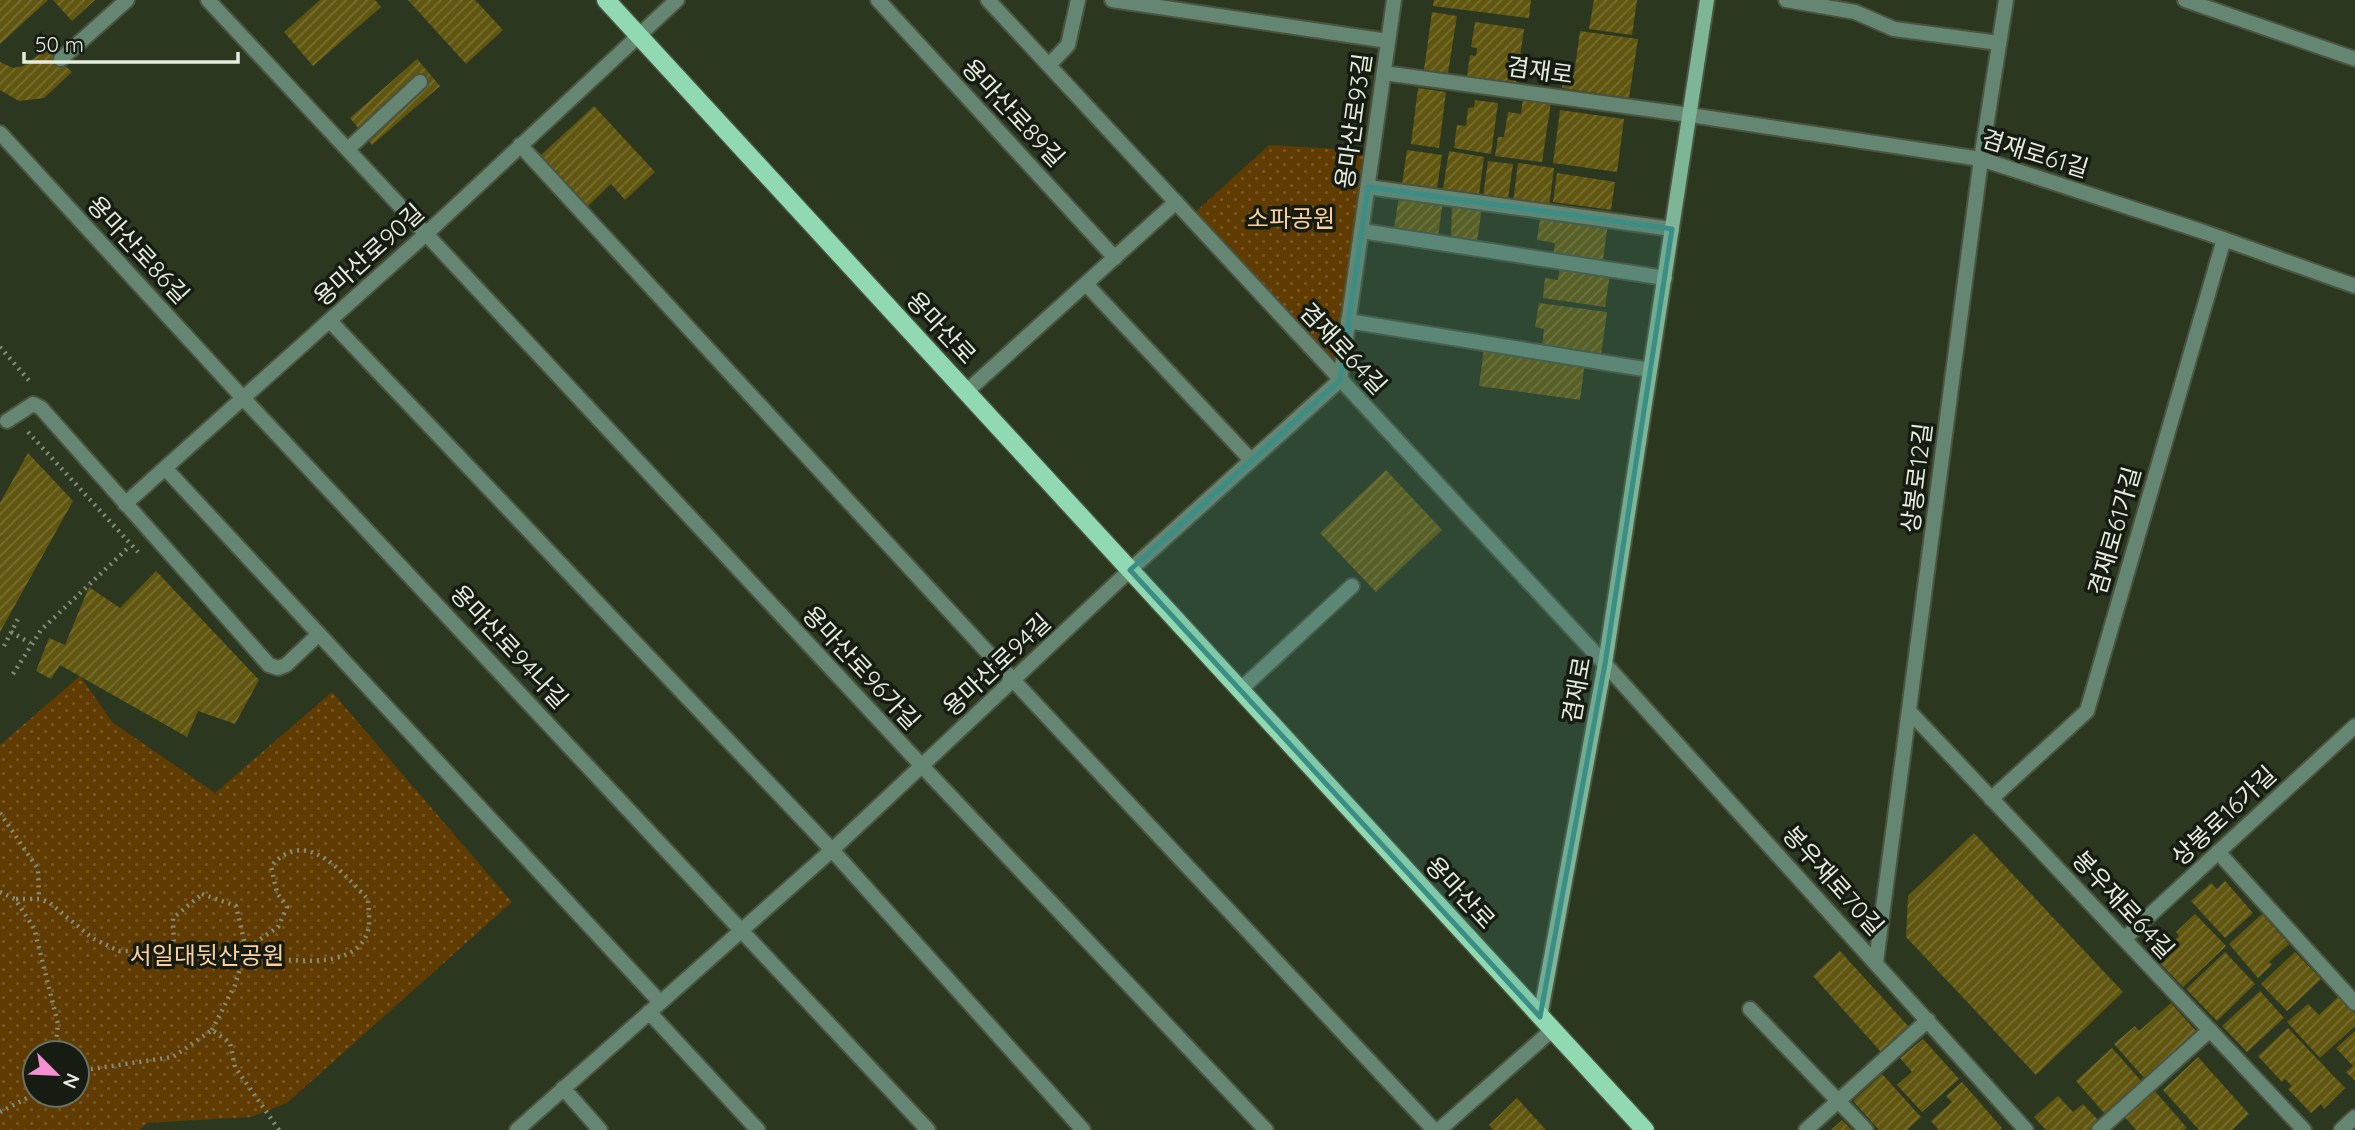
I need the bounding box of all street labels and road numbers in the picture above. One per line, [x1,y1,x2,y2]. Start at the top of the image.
street label: 용마산로93길 [1329,51,1377,190]
street label: 겸재로 [1505,51,1575,89]
street label: 용마산로89길 [956,52,1071,173]
street label: 겸재로61길 [1978,123,2092,183]
street label: 용마산로86길 [81,189,196,309]
street label: 용마산로90길 [307,197,430,312]
street label: 용마산로 [901,285,983,370]
street label: 겸재로64길 [1294,296,1394,400]
street label: 상봉로12길 [1894,421,1938,535]
street label: 겸재로61가길 [2081,463,2147,598]
street label: 용마산로94나길 [445,578,575,715]
street label: 용마산로96가길 [797,599,927,736]
street label: 용마산로94길 [936,607,1056,722]
street label: 겸재로 [1555,655,1597,725]
street label: 상봉로16가길 [2165,759,2282,871]
street label: 봉우재로70길 [1777,819,1891,941]
street label: 봉우재로64길 [2066,844,2181,964]
street label: 용마산로 [1420,850,1502,935]

